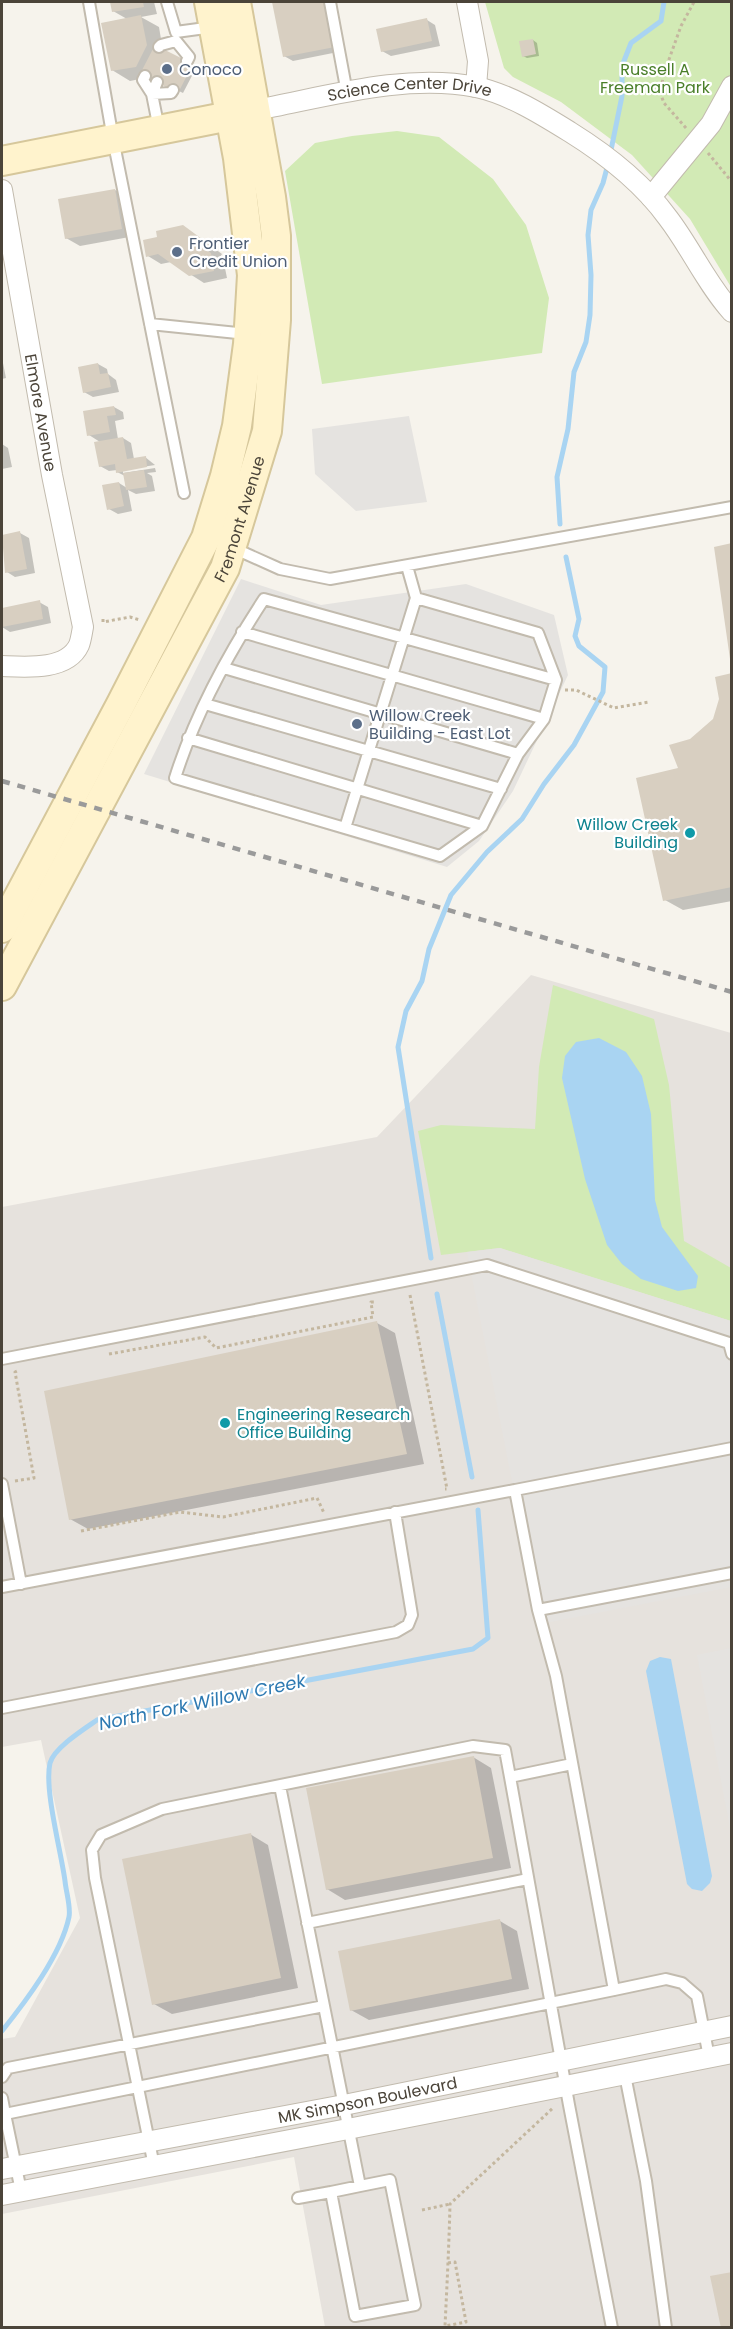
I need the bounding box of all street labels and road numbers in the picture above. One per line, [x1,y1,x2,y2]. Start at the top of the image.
street label: Science Center Drive [325,71,495,107]
street label: Elmore Avenue [19,352,63,473]
street label: Fremont Avenue [208,453,270,586]
street label: MK Simpson Boulevard [276,2071,459,2129]

